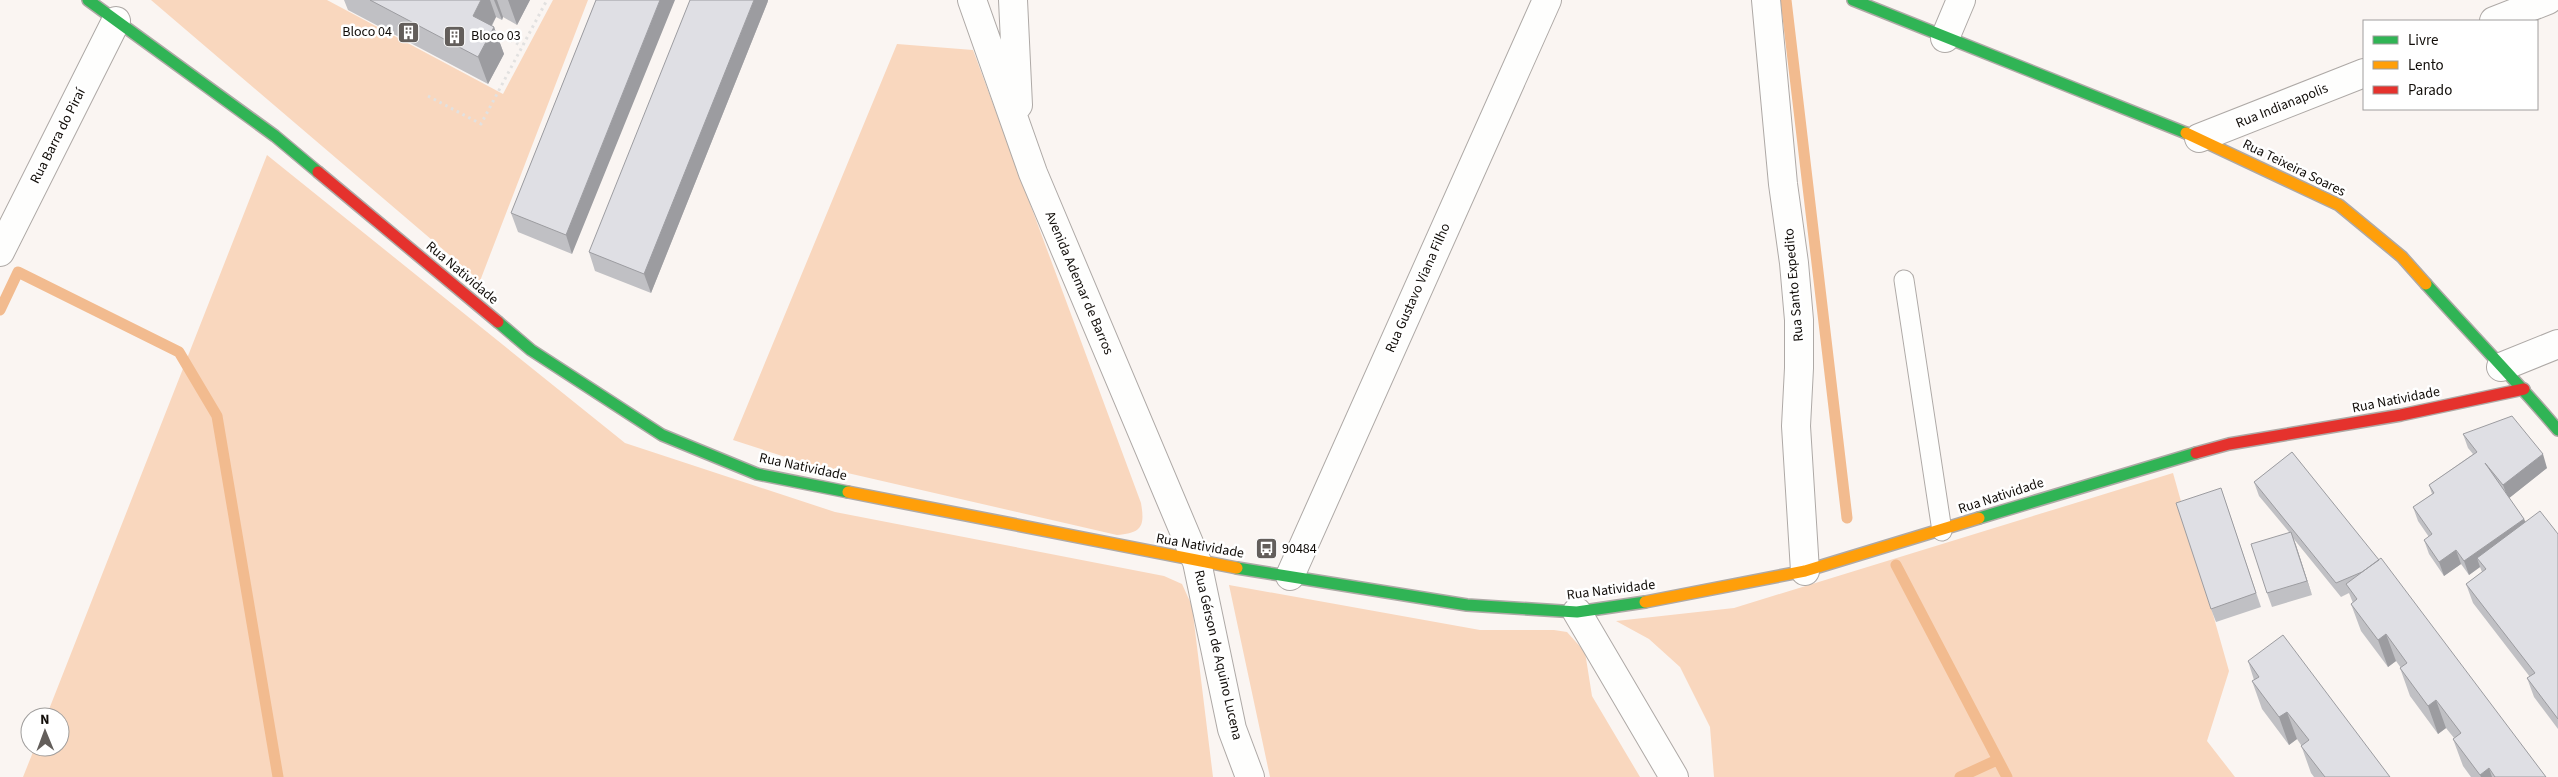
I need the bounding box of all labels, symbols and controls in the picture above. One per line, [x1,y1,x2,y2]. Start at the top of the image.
building icon: Bloco 04 [396,20,420,44]
legend [2363,20,2538,110]
place label: Bloco 04 [342,22,392,42]
building icon: Bloco 03 [443,24,467,48]
place label: Bloco 03 [471,26,521,46]
text: Livre [2408,30,2438,51]
text: Lento [2408,55,2444,76]
street label: Rua Indianapolis [2233,78,2331,134]
text: Parado [2408,80,2452,101]
street label: Rua Barra do Piraí [25,84,91,187]
street label: Rua Teixeira Soares [2239,134,2349,202]
street label: Avenida Ademar de Barros [1040,208,1118,358]
street label: Rua Gustavo Viana Filho [1380,220,1456,356]
street label: Rua Santo Expedito [1779,227,1809,343]
street label: Rua Natividade [421,237,503,309]
street label: Rua Natividade [2350,382,2442,418]
street label: Rua Natividade [757,448,849,486]
street label: Rua Natividade [1956,473,2046,519]
street label: Rua Natividade [1154,528,1246,564]
bus stop icon: 90484 [1254,537,1278,561]
place label: 90484 [1282,539,1317,559]
street label: Rua Gérson de Aquino Lucena [1189,568,1247,742]
street label: Rua Natividade [1566,575,1656,605]
north arrow [20,707,70,757]
text: N [40,710,50,730]

